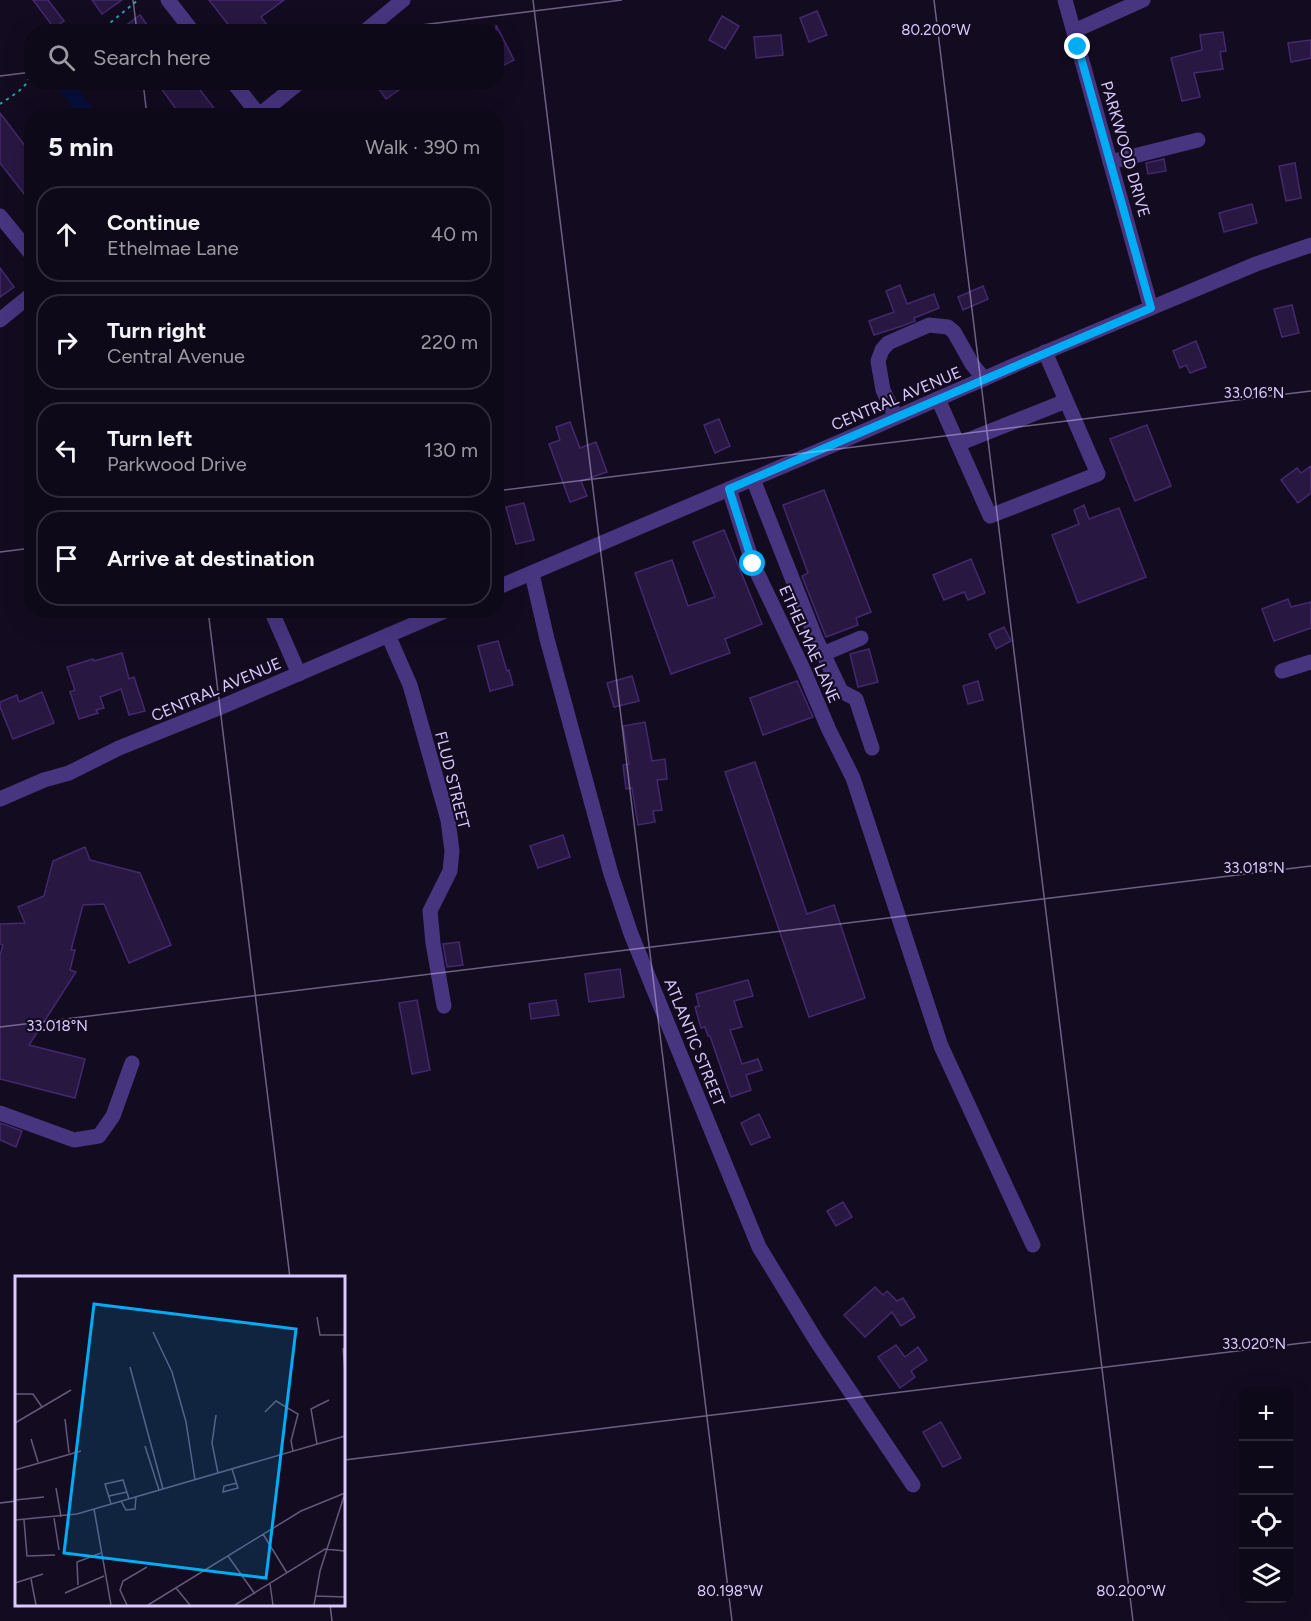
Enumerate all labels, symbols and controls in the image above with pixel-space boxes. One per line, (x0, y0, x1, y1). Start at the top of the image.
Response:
text: 80.200°W (901, 21, 971, 39)
search box (24, 24, 504, 90)
route end (1064, 33, 1090, 59)
icon: search (45, 41, 78, 74)
text: Search here (93, 44, 211, 71)
street label: PARKWOOD DRIVE (1097, 79, 1154, 220)
text: 5 min (48, 131, 114, 163)
text: Walk · 390 m (365, 135, 480, 159)
text: Continue (107, 209, 200, 236)
icon: ahead (50, 218, 83, 251)
text: 40 m (431, 222, 478, 246)
text: Ethelmae Lane (107, 236, 239, 260)
text: Turn right (107, 317, 206, 344)
icon: right (50, 326, 83, 359)
text: 220 m (421, 330, 478, 354)
text: Central Avenue (107, 344, 245, 368)
street label: CENTRAL AVENUE (828, 363, 964, 434)
text: 33.016°N (1224, 384, 1284, 402)
text: Turn left (107, 425, 193, 452)
icon: left (50, 434, 83, 467)
text: 130 m (424, 438, 478, 462)
text: Parkwood Drive (107, 452, 247, 476)
icon: arrive (50, 542, 83, 575)
text: Arrive at destination (107, 545, 315, 572)
route start (739, 550, 765, 576)
street label: ETHELMAE LANE (775, 582, 844, 706)
street label: CENTRAL AVENUE (148, 654, 284, 725)
street label: FLUD STREET (431, 729, 474, 831)
text: 33.018°N (1223, 859, 1285, 877)
street label: ATLANTIC STREET (660, 976, 729, 1109)
text: 33.018°N (26, 1017, 88, 1035)
inset map (15, 1276, 345, 1606)
text: 33.020°N (1222, 1335, 1286, 1353)
map controls (1239, 1387, 1293, 1603)
button: + (1239, 1387, 1293, 1441)
button: − (1239, 1441, 1293, 1495)
button: locate (1239, 1495, 1293, 1549)
button: layers (1239, 1549, 1293, 1603)
text: 80.198°W (697, 1582, 763, 1600)
text: 80.200°W (1096, 1582, 1166, 1600)

